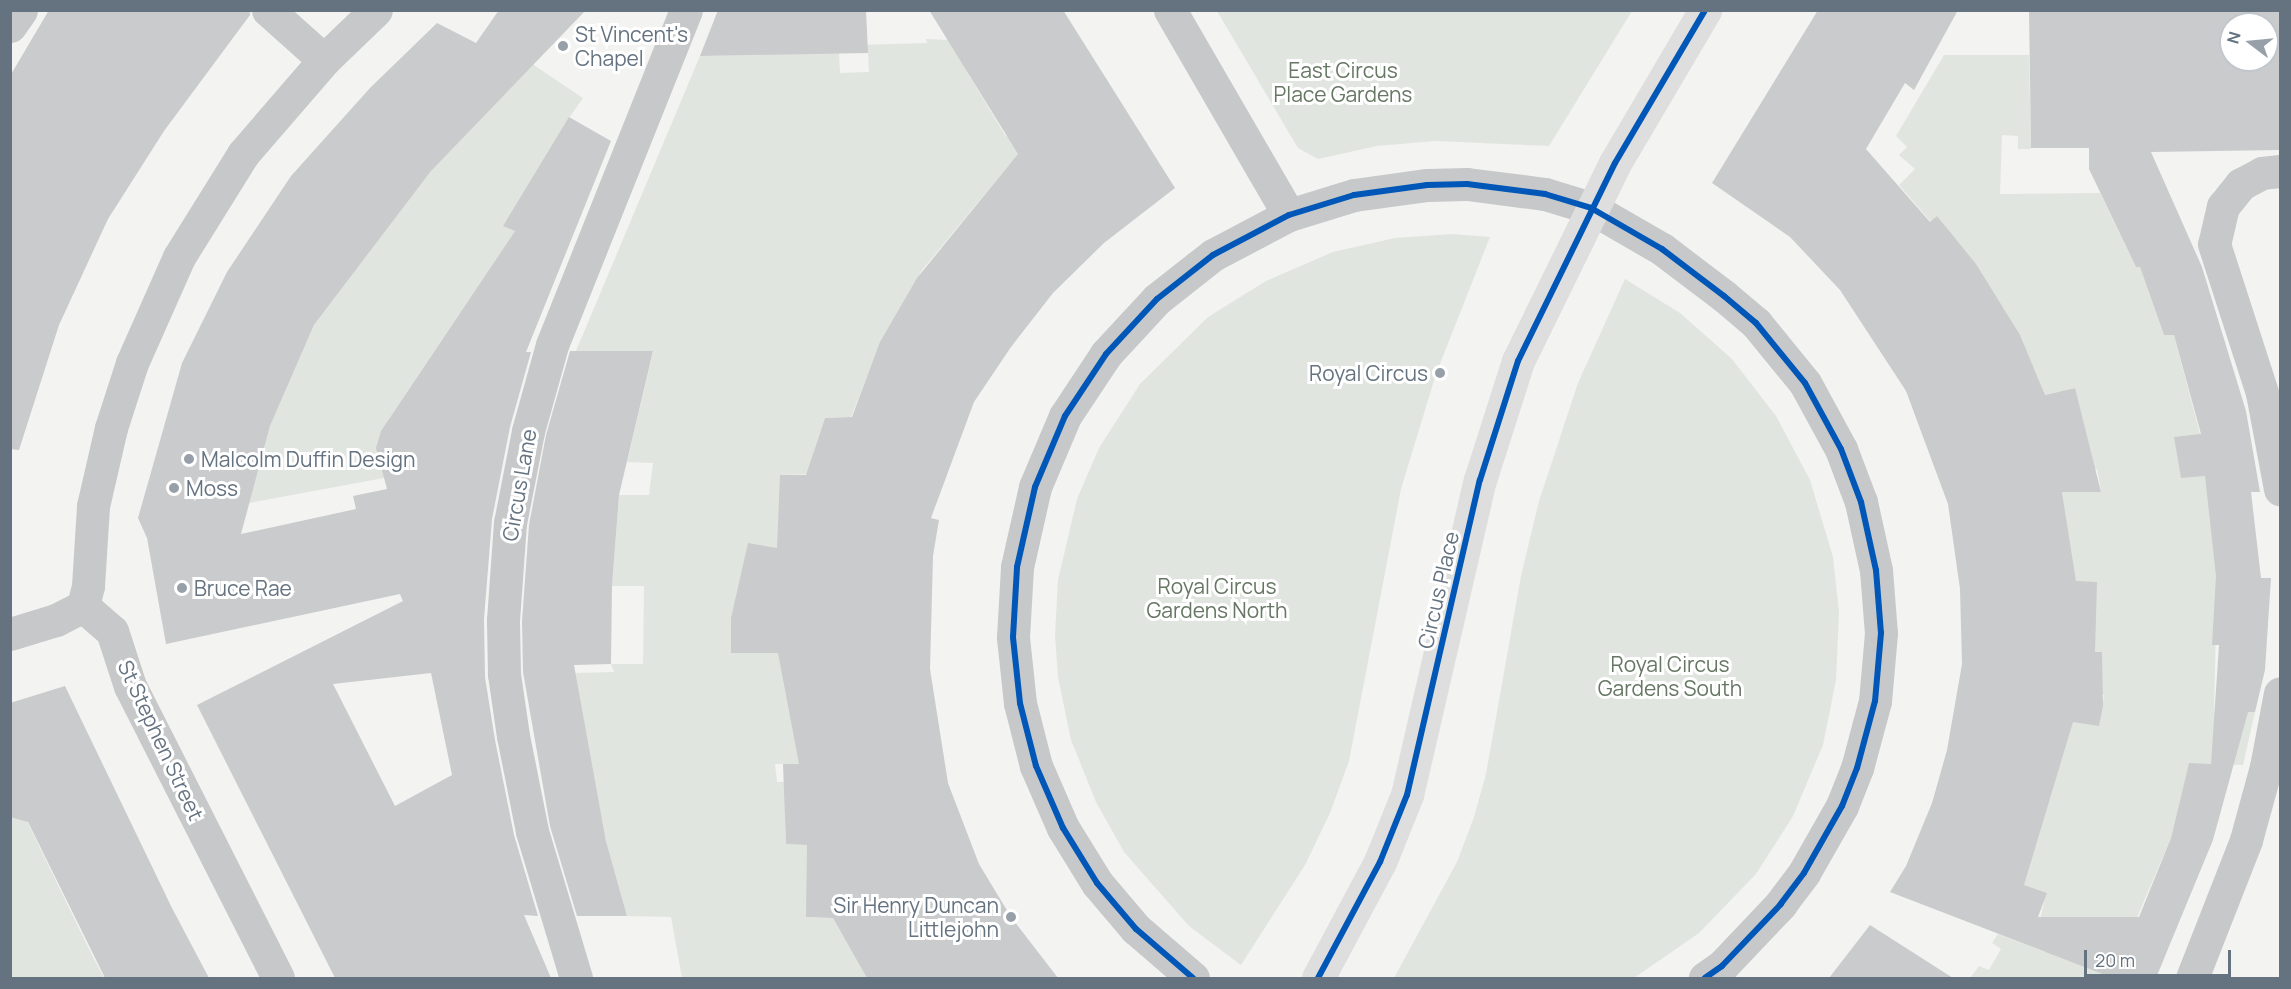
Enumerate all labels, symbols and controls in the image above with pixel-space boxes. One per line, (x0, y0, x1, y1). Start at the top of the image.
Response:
north arrow (2219, 12, 2279, 72)
place label: St Vincent's Chapel (575, 21, 688, 71)
text: N (2221, 29, 2246, 46)
marker: St Vincent's Chapel (556, 39, 570, 53)
park label: East Circus Place Gardens (1274, 57, 1412, 107)
place label: Royal Circus (1309, 360, 1428, 386)
marker: Royal Circus (1433, 366, 1447, 380)
street label: Circus Lane (497, 427, 541, 543)
place label: Malcolm Duffin Design (201, 446, 415, 472)
marker: Malcolm Duffin Design (182, 452, 196, 466)
place label: Moss (186, 475, 238, 501)
marker: Moss (167, 481, 181, 495)
street label: Circus Place (1412, 529, 1464, 651)
park label: Royal Circus Gardens North (1146, 573, 1288, 623)
place label: Bruce Rae (194, 575, 292, 601)
marker: Bruce Rae (175, 581, 189, 595)
park label: Royal Circus Gardens South (1598, 651, 1742, 701)
street label: St Stephen Street (113, 656, 209, 824)
place label: Sir Henry Duncan Littlejohn (833, 892, 999, 942)
marker: Sir Henry Duncan Littlejohn (1004, 910, 1018, 924)
scale bar (2087, 938, 2234, 976)
text: 20 m (2095, 948, 2135, 972)

